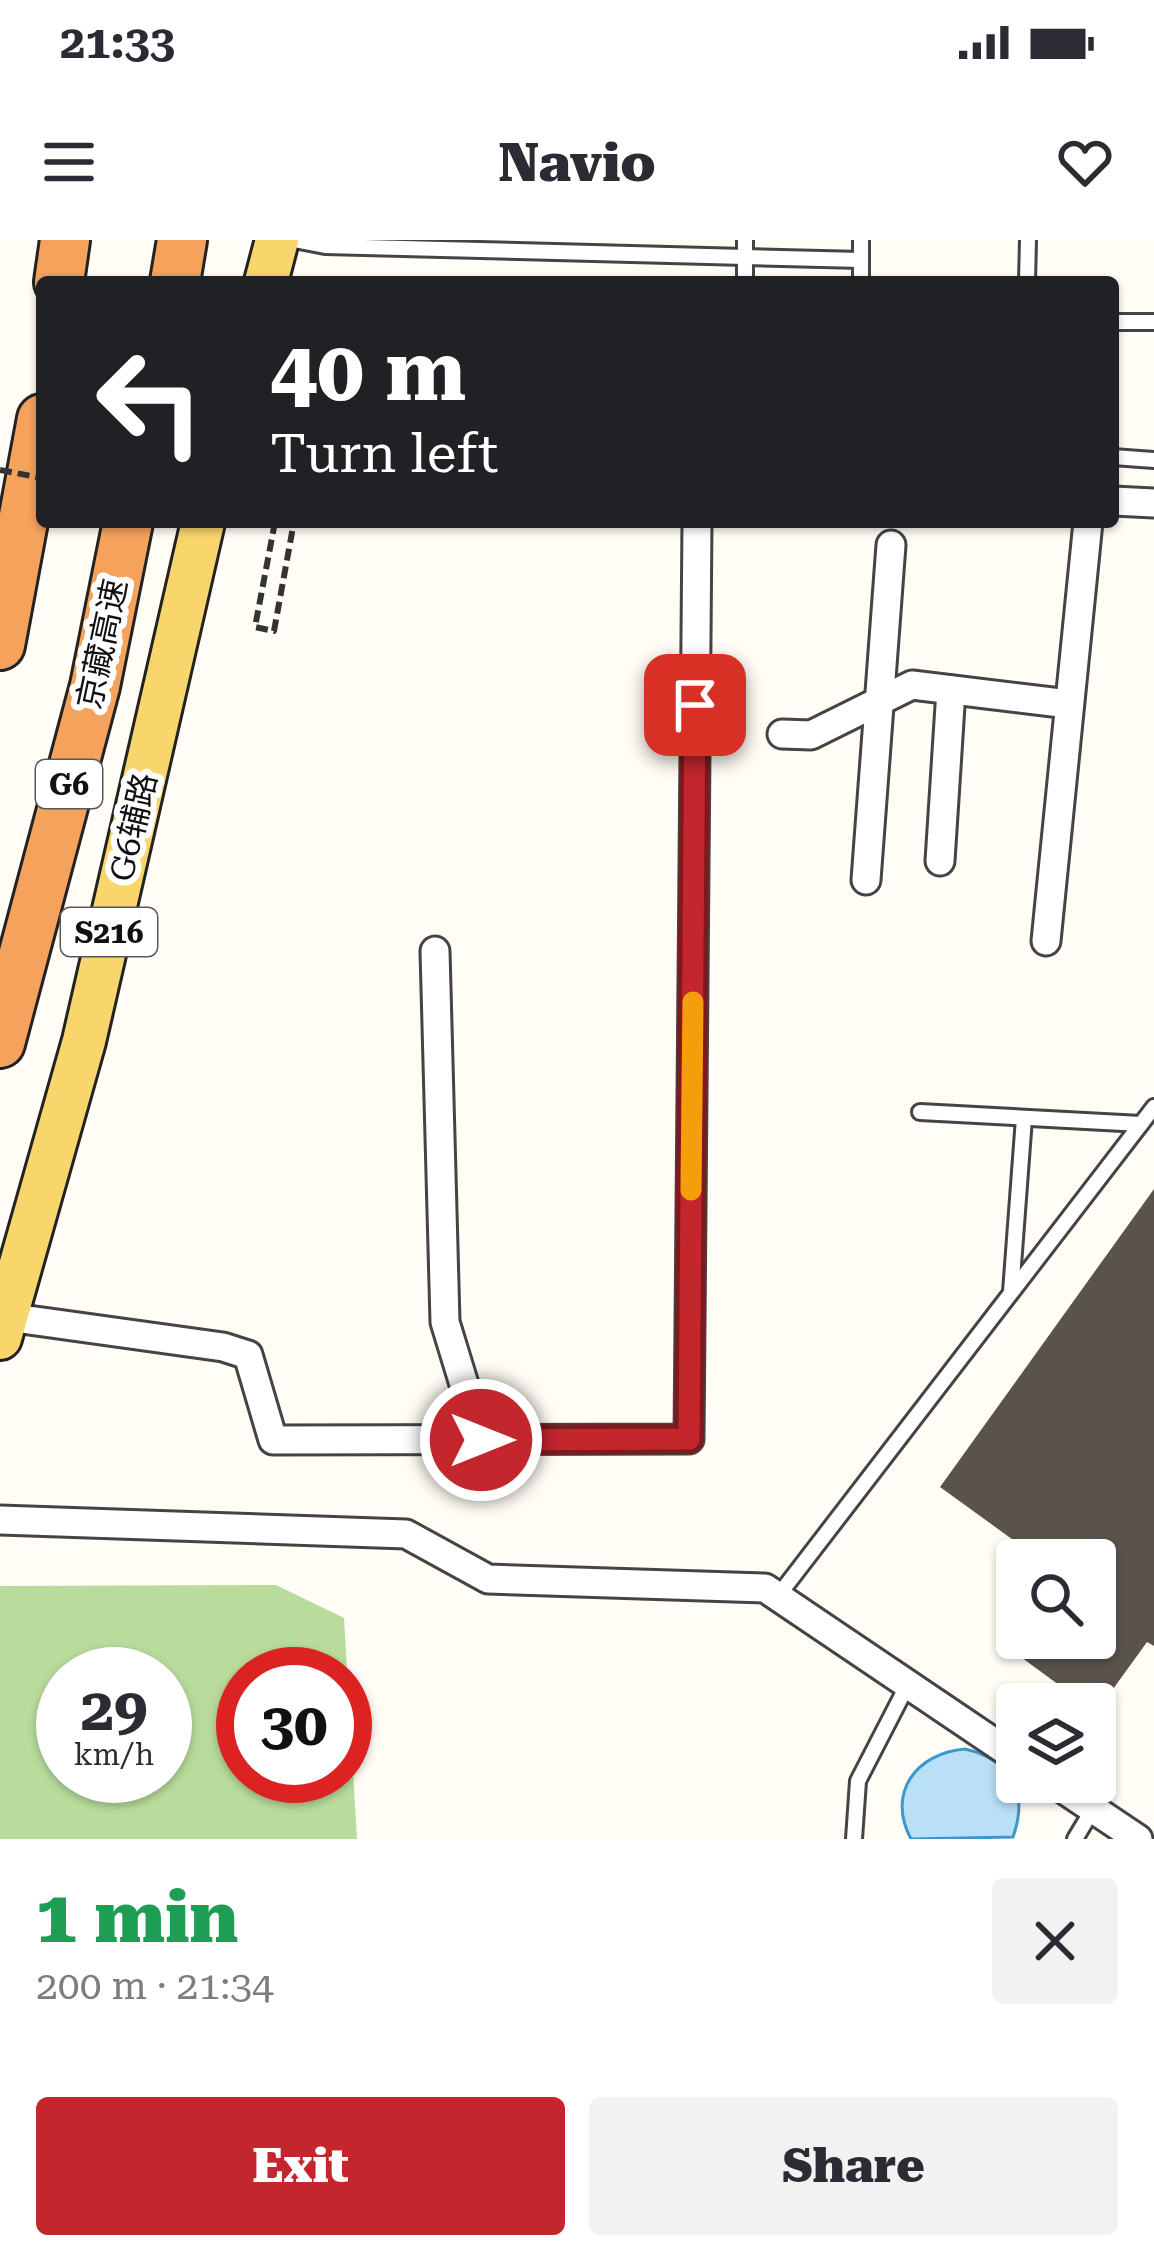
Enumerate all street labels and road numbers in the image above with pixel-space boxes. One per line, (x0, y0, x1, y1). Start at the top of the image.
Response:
street label: 京藏高速 (69, 575, 135, 713)
road number: G6 (36, 760, 102, 808)
street label: G6辅路 (102, 769, 164, 885)
road number: S216 (61, 908, 157, 956)

